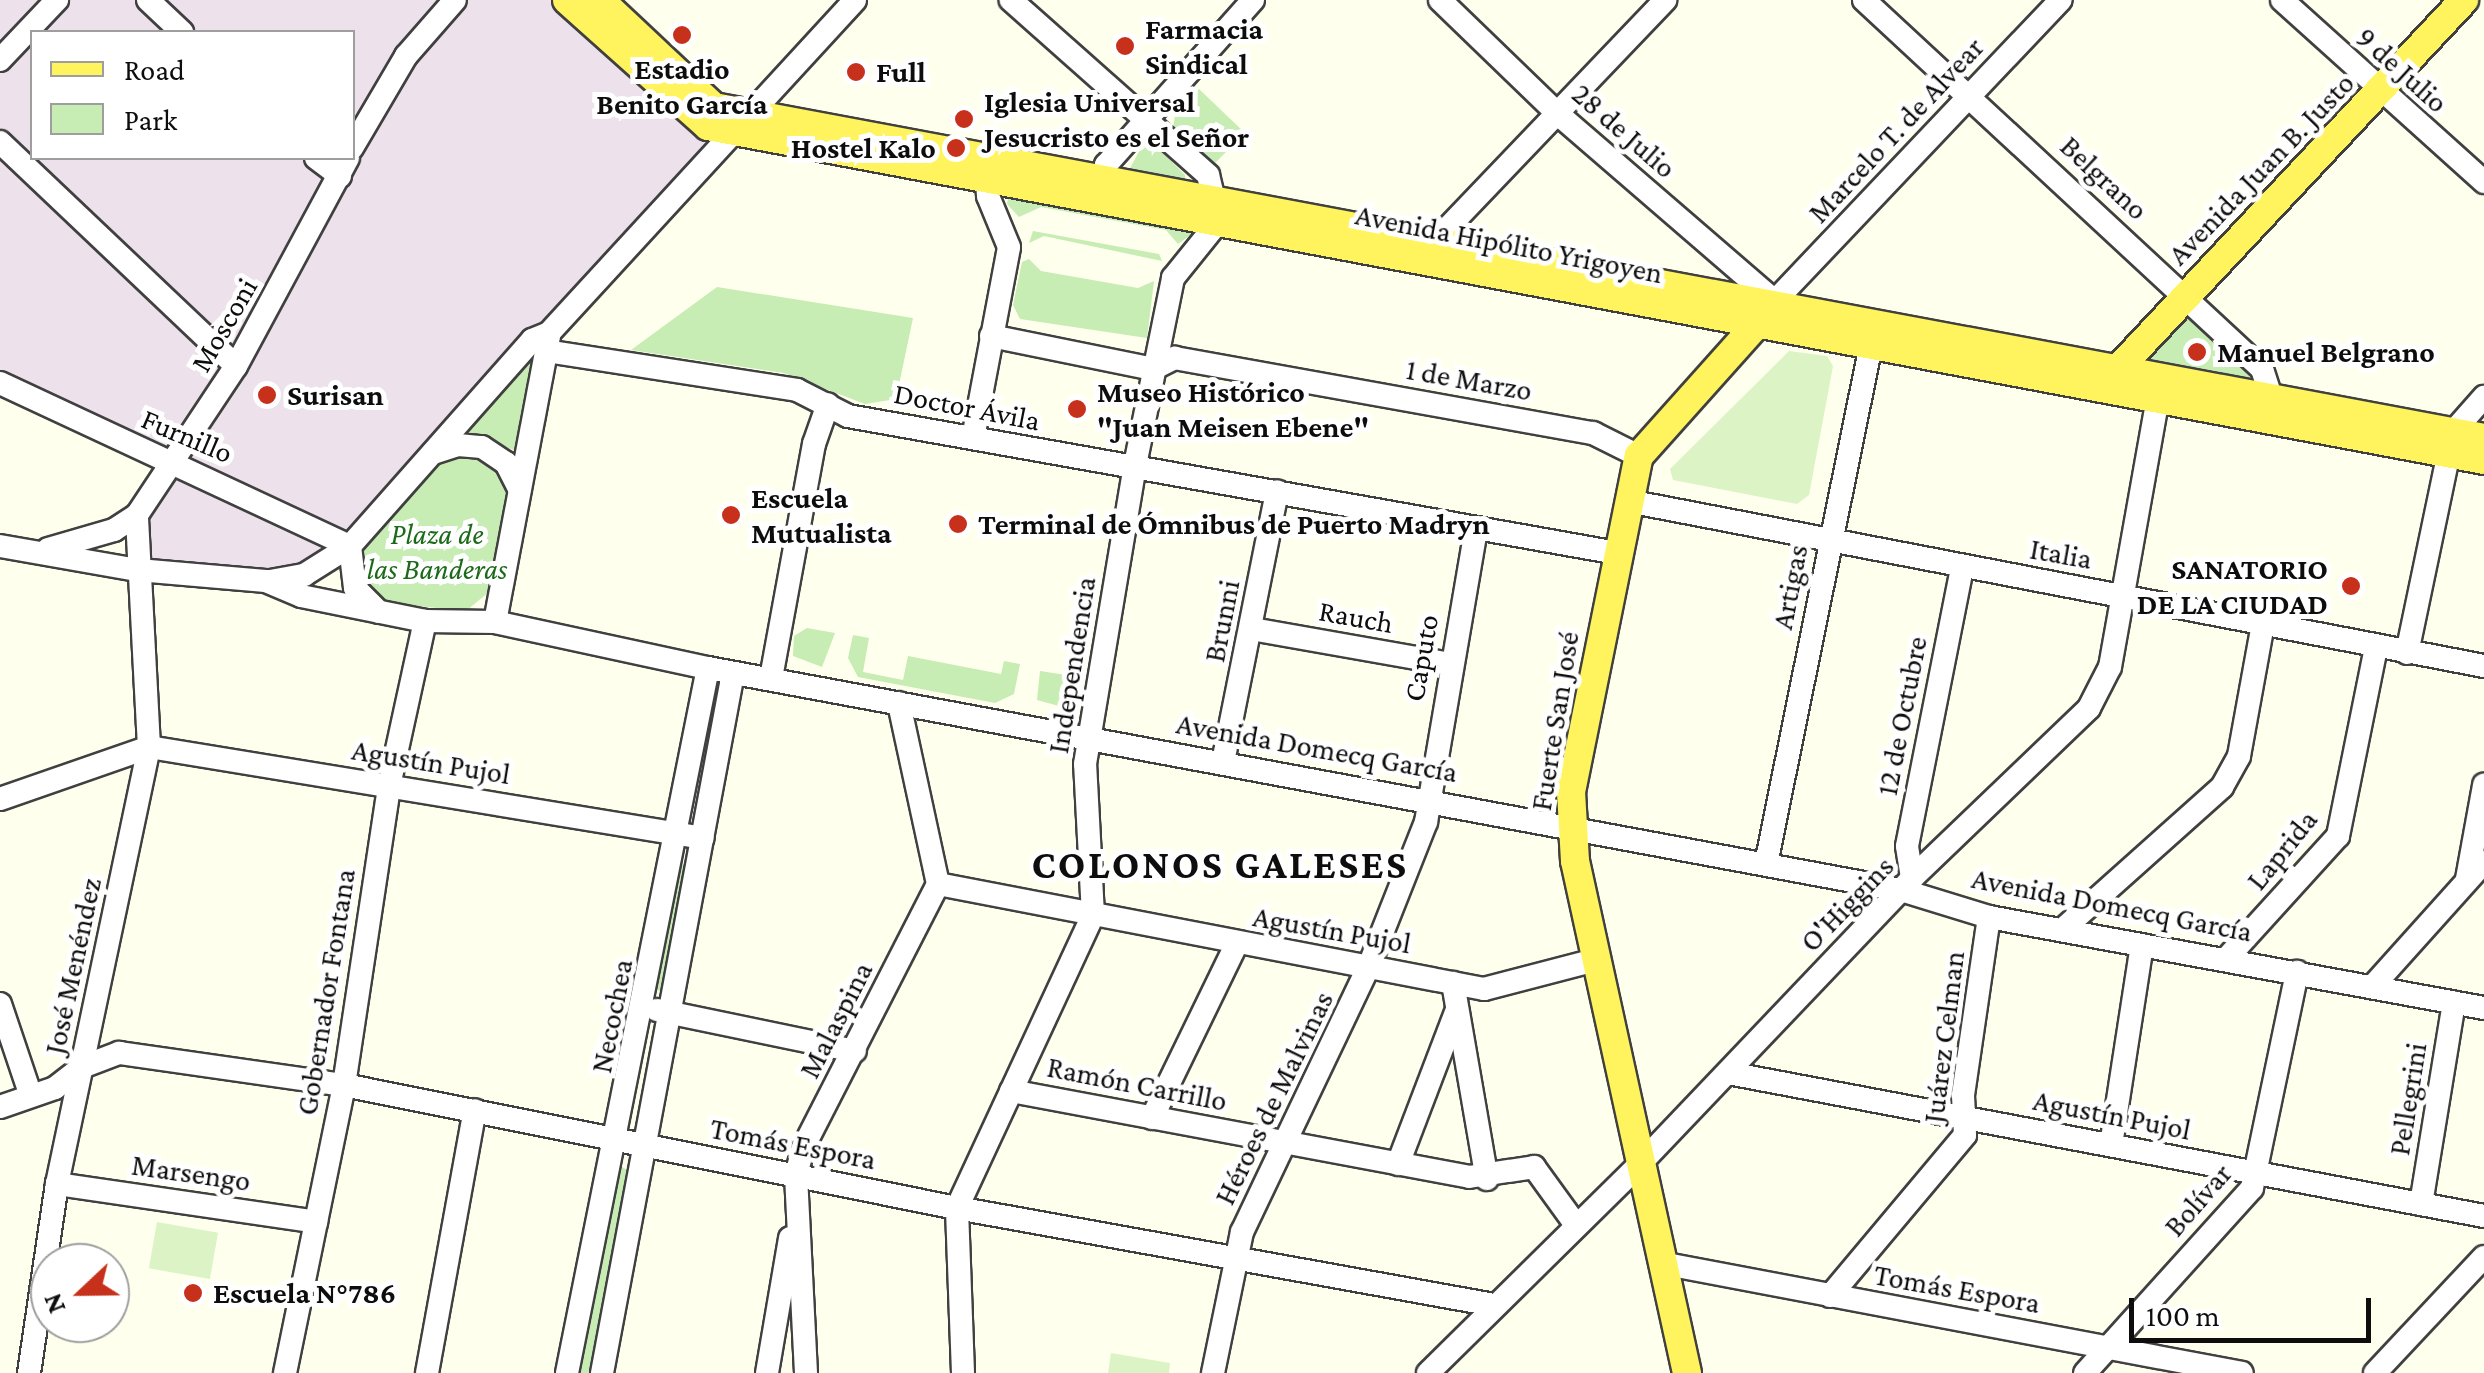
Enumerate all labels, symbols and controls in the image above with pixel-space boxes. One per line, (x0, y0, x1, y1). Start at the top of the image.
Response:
place label: Farmacia Sindical (1145, 11, 1263, 82)
street label: 9 de Julio (2349, 19, 2455, 121)
marker: Estadio Benito García (671, 24, 693, 46)
legend (30, 30, 355, 160)
street label: Marcelo T. de Alvear (1801, 30, 1991, 230)
marker: Farmacia Sindical (1114, 35, 1136, 57)
place label: Estadio Benito García (596, 51, 768, 122)
text: Road (124, 53, 185, 86)
place label: Full (876, 54, 926, 90)
marker: Full (845, 61, 867, 83)
street label: Avenida Juan B. Justo (2160, 65, 2362, 273)
street label: 28 de Julio (1565, 76, 1683, 186)
place label: Iglesia Universal Jesucristo es el Señor (984, 84, 1249, 154)
text: Park (124, 103, 177, 136)
marker: Iglesia Universal Jesucristo es el Señor (953, 108, 975, 130)
street label: Belgrano (2053, 128, 2155, 228)
place label: Hostel Kalo (791, 130, 936, 166)
marker: Hostel Kalo (945, 137, 967, 159)
street label: Avenida Hipólito Yrigoyen (1352, 197, 1666, 291)
street label: Mosconi (183, 272, 265, 378)
place label: Manuel Belgrano (2217, 334, 2435, 370)
marker: Manuel Belgrano (2186, 341, 2208, 363)
street label: 1 de Marzo (1403, 351, 1535, 409)
place label: Museo Histórico "Juan Meisen Ebene" (1097, 374, 1369, 444)
street label: Doctor Ávila (891, 375, 1043, 439)
place label: Surisan (287, 377, 384, 413)
marker: Surisan (256, 384, 278, 406)
marker: Museo Histórico "Juan Meisen Ebene" (1066, 398, 1088, 420)
street label: Furnillo (136, 401, 238, 471)
place label: Escuela Mutualista (751, 480, 892, 550)
marker: Escuela Mutualista (720, 504, 742, 526)
place label: Terminal de Ómnibus de Puerto Madryn (978, 506, 1490, 542)
marker: Terminal de Ómnibus de Puerto Madryn (947, 513, 969, 535)
park label: Plaza de las Banderas (367, 516, 507, 586)
street label: Italia (2027, 531, 2095, 577)
street label: Artigas (1764, 542, 1816, 632)
place label: SANATORIO DE LA CIUDAD (2137, 551, 2328, 622)
marker: SANATORIO DE LA CIUDAD (2338, 573, 2364, 599)
street label: Independencia (1040, 574, 1104, 756)
street label: Brunni (1196, 577, 1248, 665)
street label: Rauch (1316, 593, 1396, 641)
street label: Caputo (1396, 612, 1446, 704)
street label: Fuerte San José (1523, 629, 1587, 813)
street label: 12 de Octubre (1869, 633, 1935, 799)
street label: Avenida Domecq García (1174, 706, 1460, 790)
street label: Agustín Pujol (349, 732, 513, 792)
street label: Laprida (2239, 803, 2325, 897)
district label: COLONOS GALESES (1031, 841, 1409, 889)
street label: O'Higgins (1793, 849, 1901, 959)
street label: Avenida Domecq García (1969, 860, 2255, 950)
street label: Gobernador Fontana (289, 866, 363, 1118)
street label: José Menéndez (37, 874, 109, 1058)
street label: Agustín Pujol (1250, 898, 1414, 962)
street label: Juárez Celman (1916, 949, 1972, 1125)
street label: Necochea (583, 956, 641, 1076)
street label: Malaspina (791, 956, 881, 1084)
street label: Héroes de Malvinas (1207, 985, 1341, 1211)
street label: Pellegrini (2381, 1040, 2435, 1158)
street label: Ramón Carrillo (1044, 1049, 1230, 1119)
street label: Agustín Pujol (2030, 1082, 2194, 1148)
street label: Tomás Espora (707, 1110, 879, 1178)
street label: Marsengo (129, 1147, 253, 1199)
street label: Bolívar (2156, 1156, 2240, 1244)
north arrow (30, 1243, 130, 1343)
street label: Tomás Espora (1871, 1257, 2043, 1321)
place label: Escuela N°786 (213, 1275, 396, 1311)
scale bar (2134, 1278, 2376, 1340)
marker: Escuela N°786 (182, 1282, 204, 1304)
text: N (36, 1289, 72, 1318)
text: 100 m (2146, 1299, 2220, 1332)

